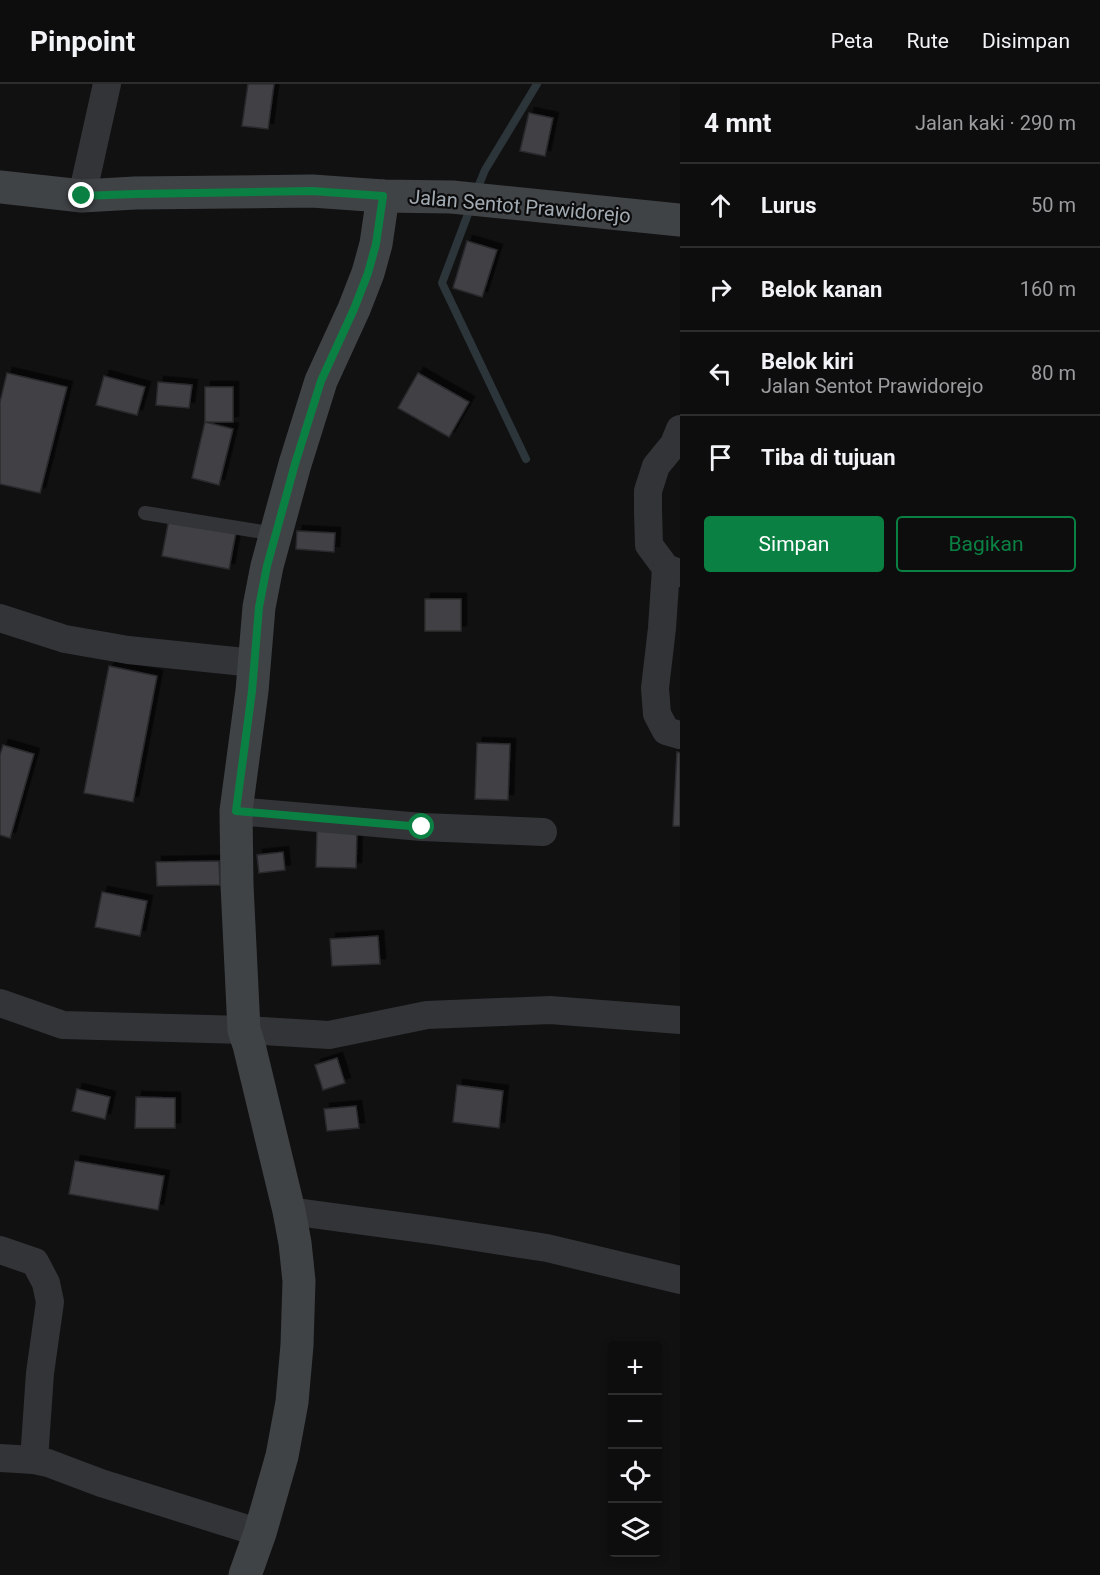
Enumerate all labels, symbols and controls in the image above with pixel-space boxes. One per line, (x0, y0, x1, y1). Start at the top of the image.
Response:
text: Pinpoint (30, 25, 135, 58)
text: Peta (831, 29, 873, 53)
text: Rute (906, 29, 949, 53)
text: Disimpan (982, 29, 1070, 53)
text: 4 mnt (704, 108, 771, 138)
text: Jalan kaki · 290 m (915, 111, 1076, 135)
route end (68, 182, 94, 208)
street label: Jalan Sentot Prawidorejo (408, 184, 632, 228)
icon: ahead (704, 189, 737, 222)
text: Lurus (761, 193, 817, 218)
text: 50 m (1031, 193, 1076, 217)
icon: right (704, 273, 737, 306)
text: Belok kanan (761, 277, 882, 302)
text: 160 m (1020, 277, 1076, 301)
text: Belok kiri (761, 349, 854, 374)
icon: left (704, 357, 737, 390)
text: 80 m (1031, 361, 1076, 385)
text: Jalan Sentot Prawidorejo (761, 374, 983, 398)
icon: arrive (704, 441, 737, 474)
text: Tiba di tujuan (761, 445, 896, 470)
button: Simpan (704, 516, 884, 572)
button: Bagikan (896, 516, 1076, 572)
route start (408, 813, 434, 839)
map controls (608, 1341, 662, 1557)
button: + (608, 1341, 662, 1395)
button: − (608, 1395, 662, 1449)
button: locate (608, 1449, 662, 1503)
button: layers (608, 1503, 662, 1557)

